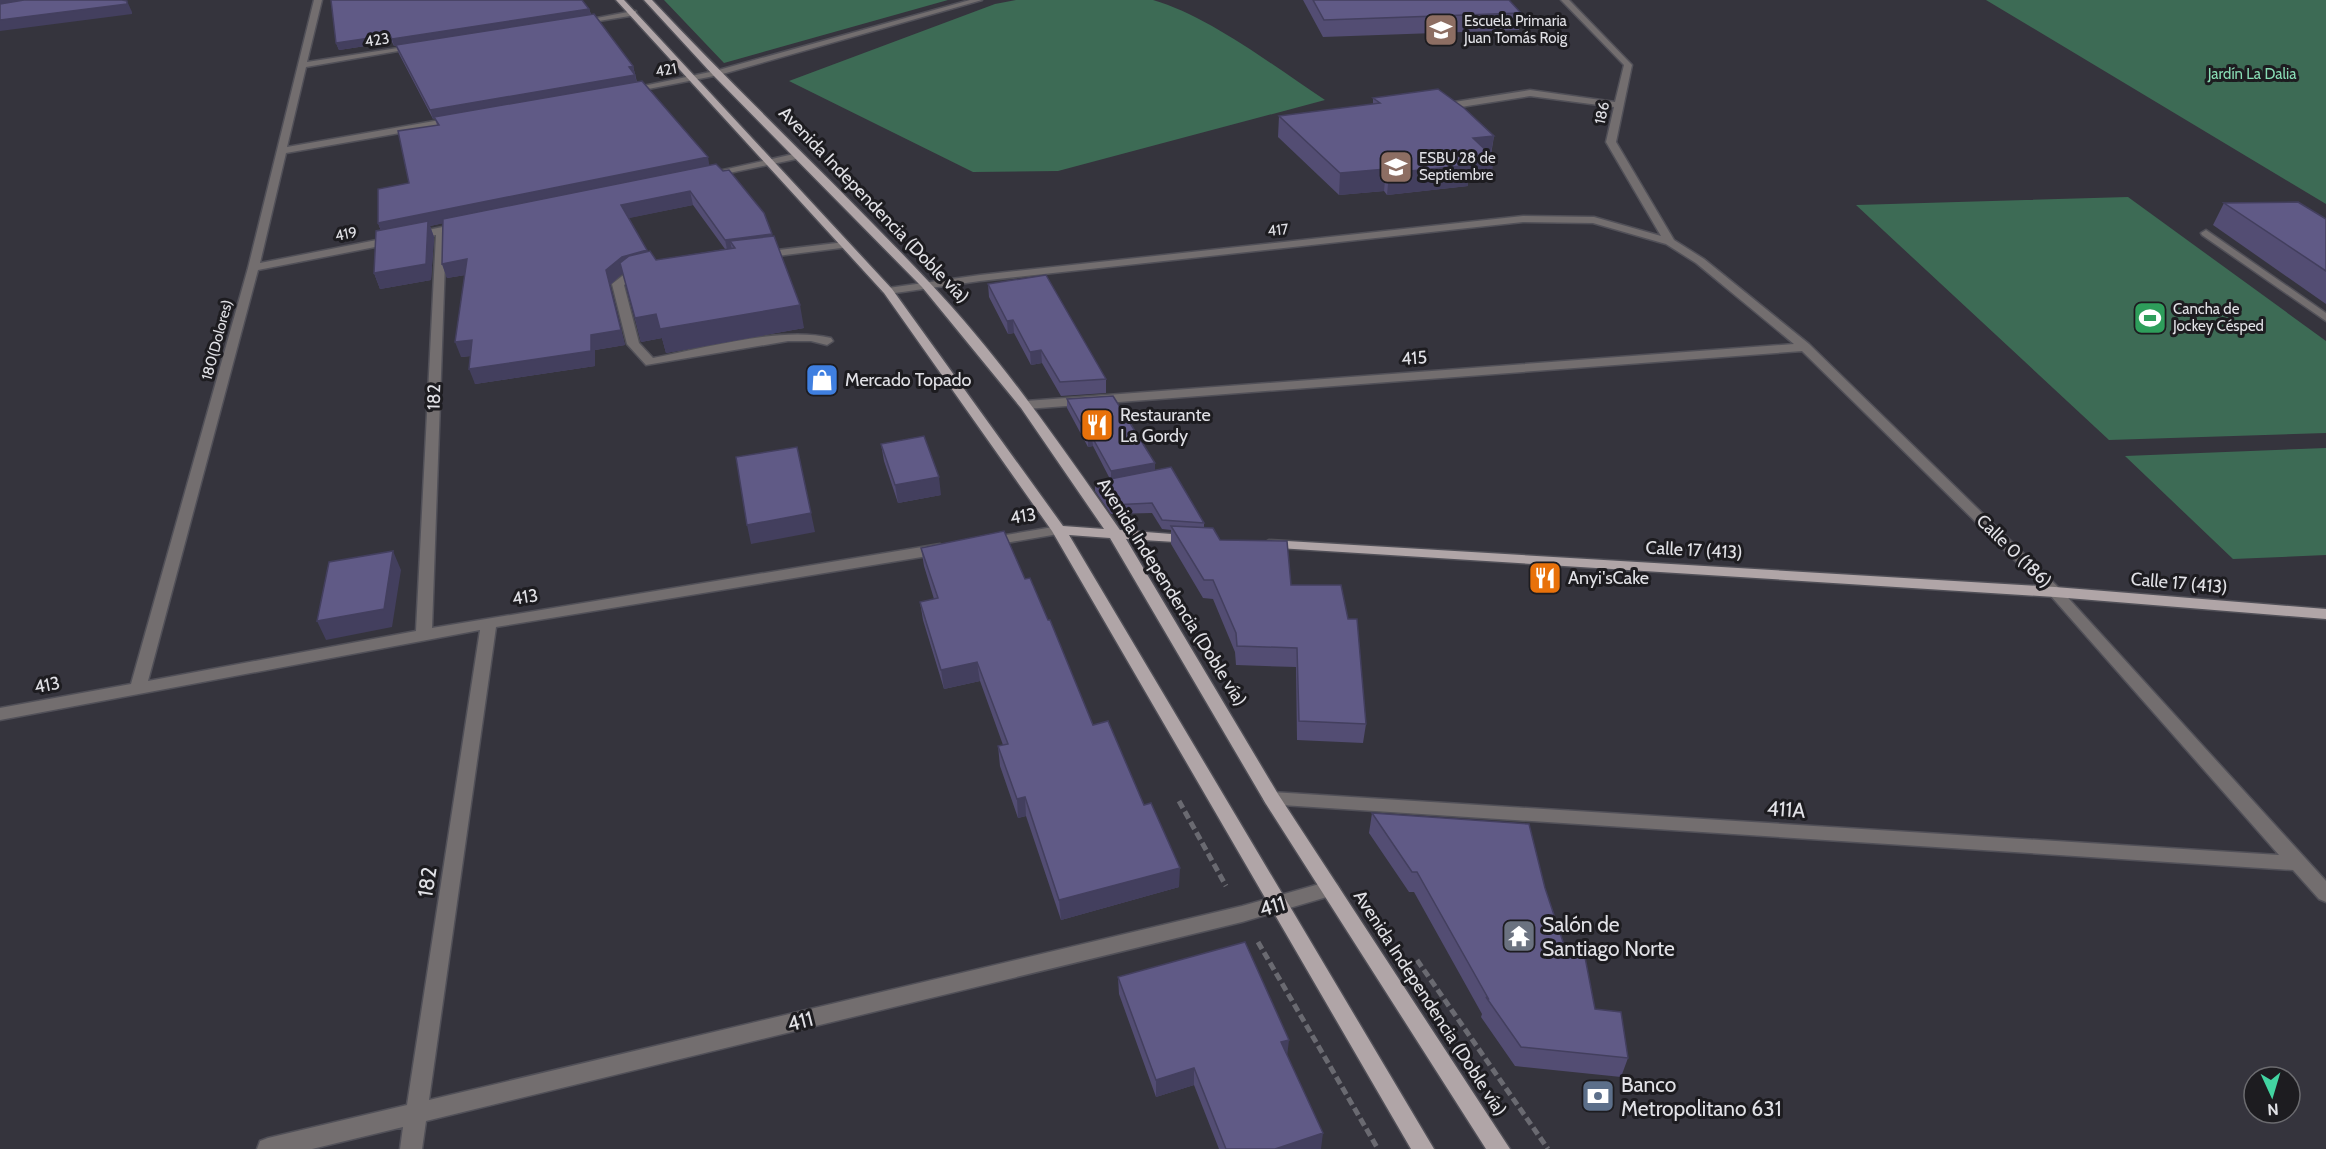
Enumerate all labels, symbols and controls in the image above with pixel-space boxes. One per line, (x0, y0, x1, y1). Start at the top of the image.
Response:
school or university icon: Escuela Primaria Juan Tomás Roig (1423, 12, 1459, 48)
place label: Escuela Primaria Juan Tomás Roig (1463, 12, 1568, 47)
street label: 423 (363, 29, 391, 51)
street label: 421 (654, 59, 678, 81)
park label: Jardín La Dalia (2207, 65, 2297, 83)
street label: 186 (1591, 100, 1613, 126)
street label: Avenida Independencia (Doble vía) (774, 102, 974, 308)
school or university icon: ESBU 28 de Septiembre (1378, 149, 1414, 185)
place label: ESBU 28 de Septiembre (1419, 149, 1496, 184)
street label: 417 (1267, 220, 1290, 240)
street label: 419 (333, 223, 359, 245)
street label: 180(Dolores) (198, 298, 236, 382)
sports icon: Cancha de Jockey Césped (2132, 300, 2168, 336)
place label: Cancha de Jockey Césped (2172, 300, 2264, 335)
street label: 415 (1400, 346, 1428, 370)
shop icon: Mercado Topado (804, 362, 840, 398)
place label: Mercado Topado (845, 369, 972, 391)
street label: 182 (423, 384, 445, 410)
place label: Restaurante La Gordy (1120, 404, 1211, 447)
restaurant icon: Restaurante La Gordy (1079, 407, 1115, 443)
street label: Avenida Independencia (Doble vía) (1093, 474, 1251, 710)
street label: 413 (1008, 503, 1038, 529)
street label: Calle 0 (186) (1972, 510, 2056, 592)
street label: Calle 17 (413) (1645, 536, 1743, 564)
restaurant icon: Anyi'sCake (1527, 560, 1563, 596)
place label: Anyi'sCake (1568, 567, 1649, 589)
street label: Calle 17 (413) (2130, 568, 2228, 598)
street label: 413 (510, 584, 540, 610)
street label: 413 (32, 672, 62, 698)
street label: 411A (1766, 795, 1806, 823)
street label: 182 (412, 865, 442, 899)
street label: Avenida Independencia (Doble vía) (1349, 886, 1511, 1120)
street label: 411 (1256, 890, 1288, 922)
place label: Salón de Santiago Norte (1542, 912, 1675, 961)
temple icon: Salón de Santiago Norte (1501, 918, 1537, 954)
street label: 411 (784, 1006, 816, 1036)
north arrow (2242, 1065, 2302, 1125)
place label: Banco Metropolitano 631 (1621, 1072, 1782, 1121)
bank icon: Banco Metropolitano 631 (1580, 1078, 1616, 1114)
text: N (2267, 1100, 2279, 1119)

